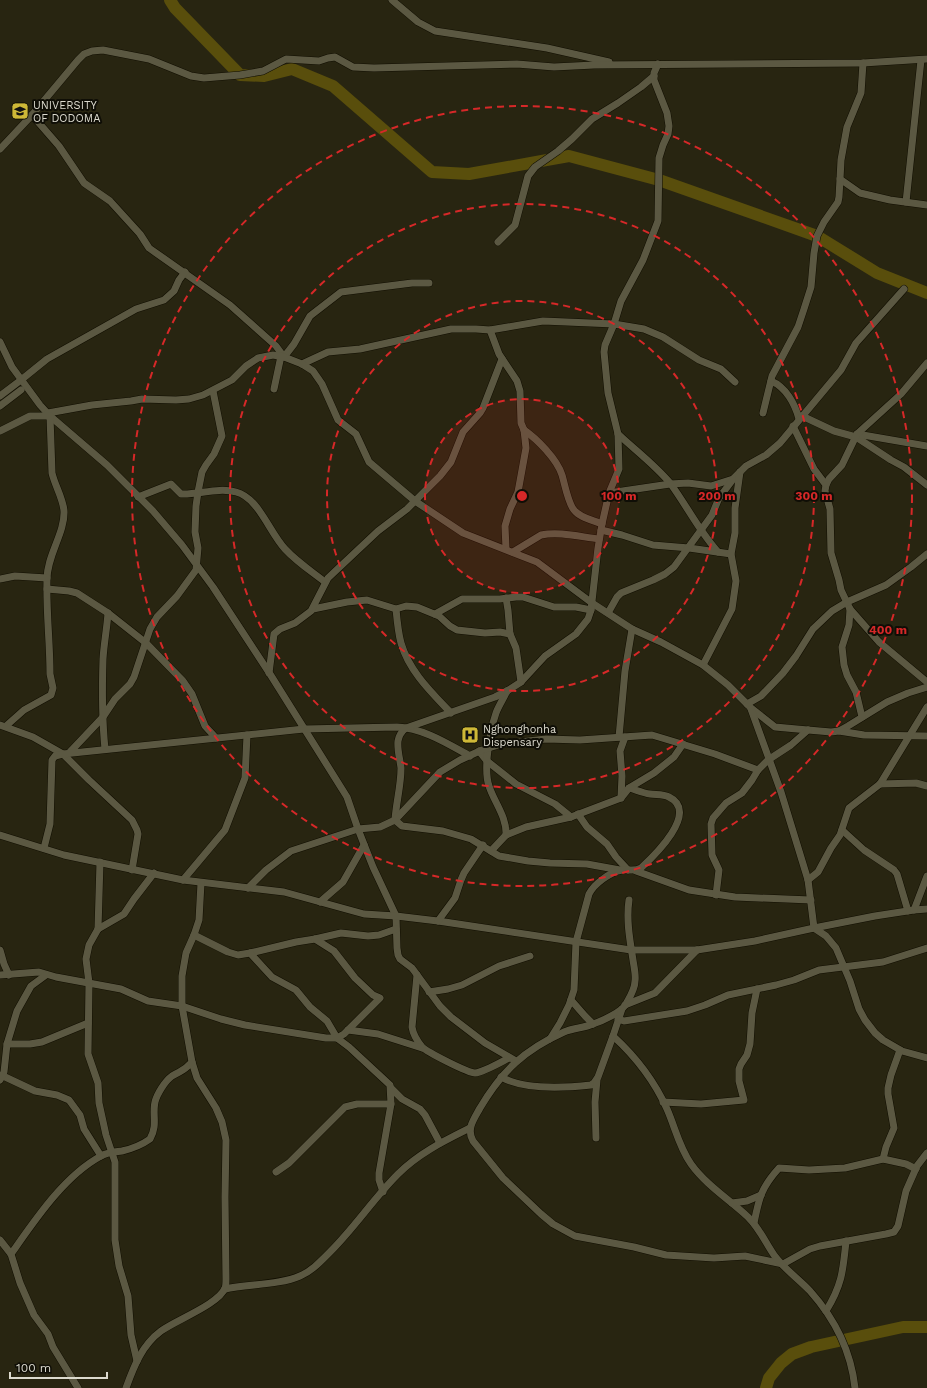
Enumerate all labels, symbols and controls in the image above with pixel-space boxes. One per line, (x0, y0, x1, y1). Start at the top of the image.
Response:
place label: UNIVERSITY OF DODOMA (33, 99, 100, 125)
school or university icon: UNIVERSITY OF DODOMA (10, 101, 30, 121)
centre of rings (515, 489, 529, 503)
text: 100 m (601, 489, 637, 503)
text: 200 m (698, 489, 736, 503)
text: 300 m (795, 489, 833, 503)
text: 400 m (869, 623, 907, 637)
place label: Nghonghonha Dispensary (483, 723, 556, 749)
hospital icon: Nghonghonha Dispensary (460, 725, 480, 745)
scale bar (10, 1354, 107, 1380)
text: 100 m (16, 1361, 51, 1375)

